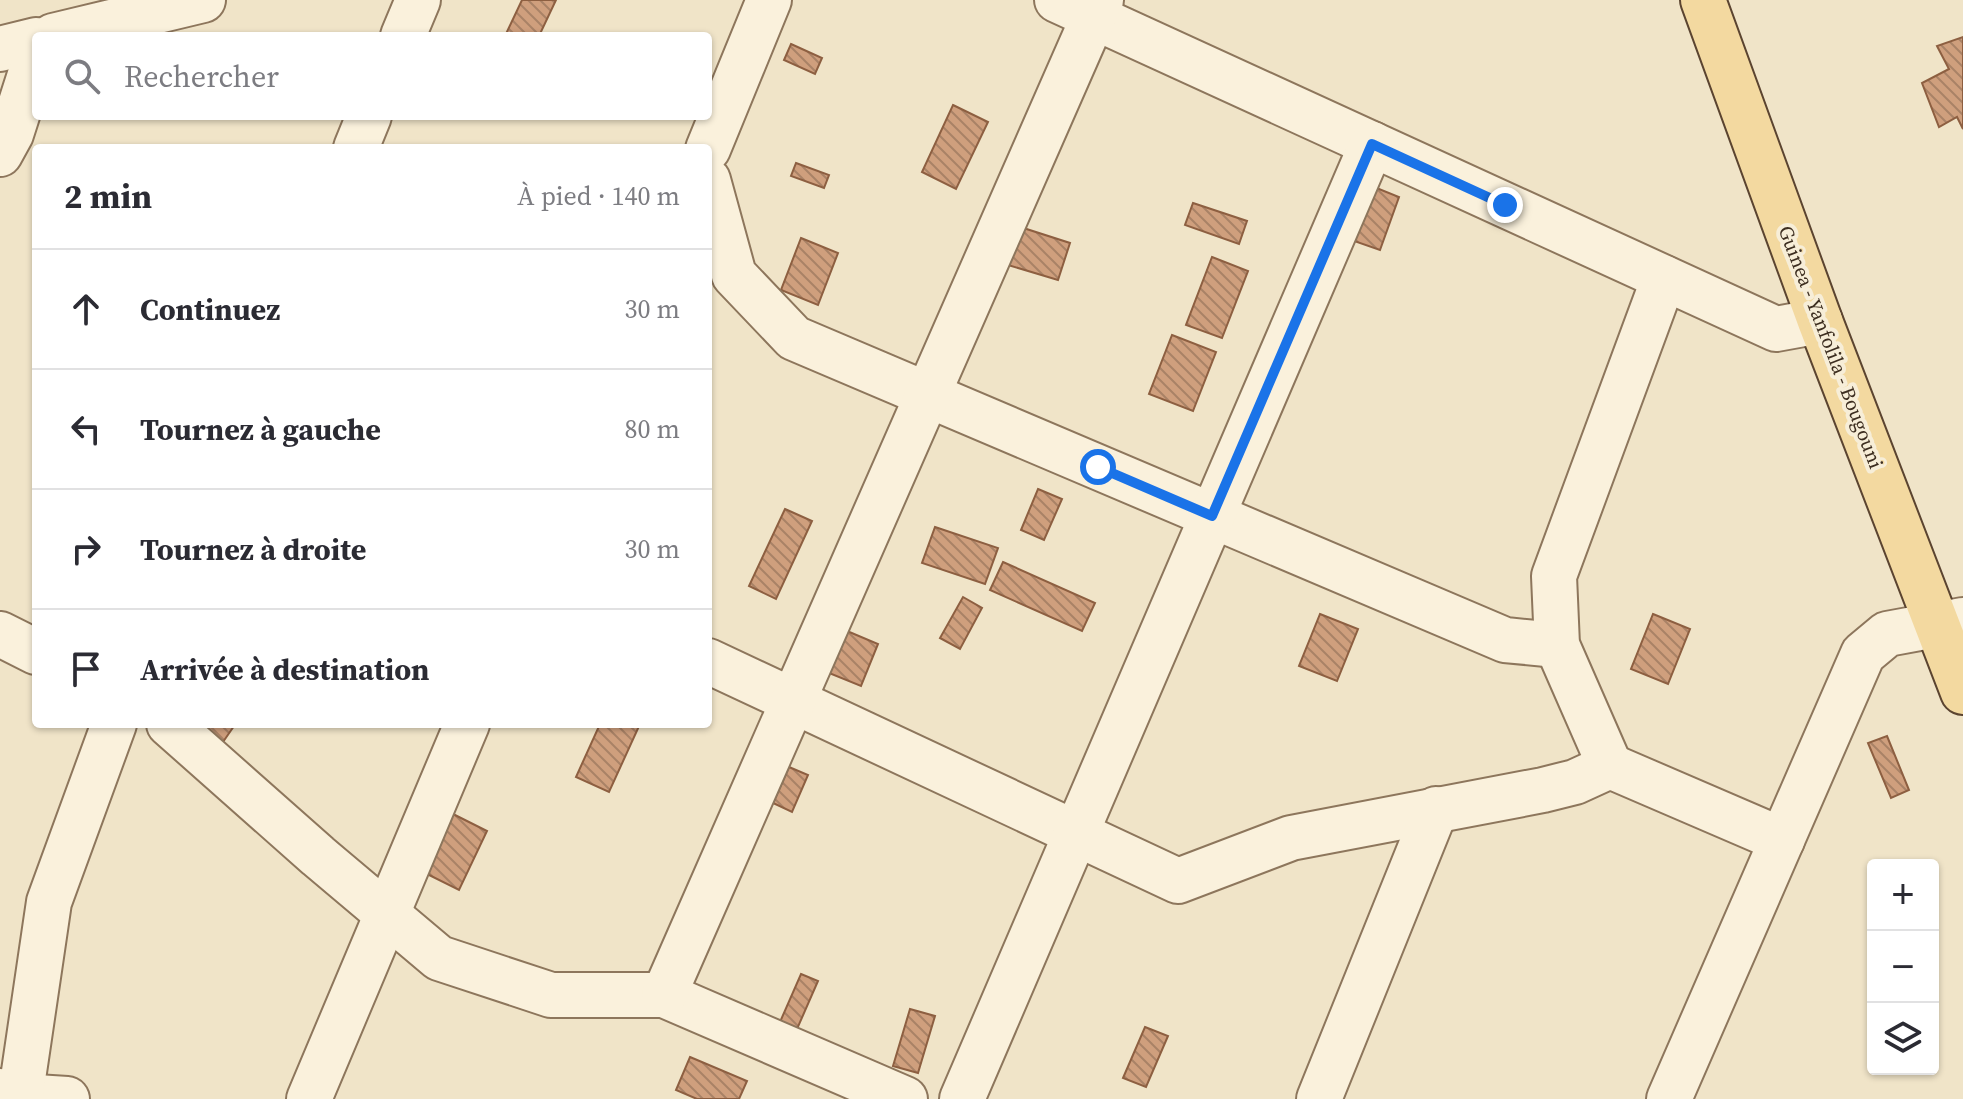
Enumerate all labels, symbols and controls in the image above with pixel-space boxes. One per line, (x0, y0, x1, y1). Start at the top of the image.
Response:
search box (32, 32, 712, 120)
icon: search (60, 54, 104, 98)
text: Rechercher (124, 56, 279, 97)
text: 2 min (64, 173, 152, 219)
text: À pied · 140 m (517, 178, 680, 214)
route end (1487, 187, 1523, 223)
street label: Guinea - Yanfolila - Bougouni (1772, 221, 1890, 473)
icon: ahead (64, 287, 108, 331)
text: Continuez (140, 289, 280, 330)
text: 30 m (625, 291, 680, 327)
icon: left (64, 407, 108, 451)
text: Tournez à gauche (140, 409, 381, 450)
text: 80 m (625, 411, 680, 447)
route start (1080, 449, 1116, 485)
icon: right (64, 527, 108, 571)
text: Tournez à droite (140, 529, 366, 570)
text: 30 m (625, 531, 680, 567)
icon: arrive (64, 647, 108, 691)
text: Arrivée à destination (140, 649, 430, 690)
map controls (1867, 859, 1939, 1075)
button: + (1867, 859, 1939, 931)
button: − (1867, 931, 1939, 1003)
button: layers (1867, 1003, 1939, 1075)

